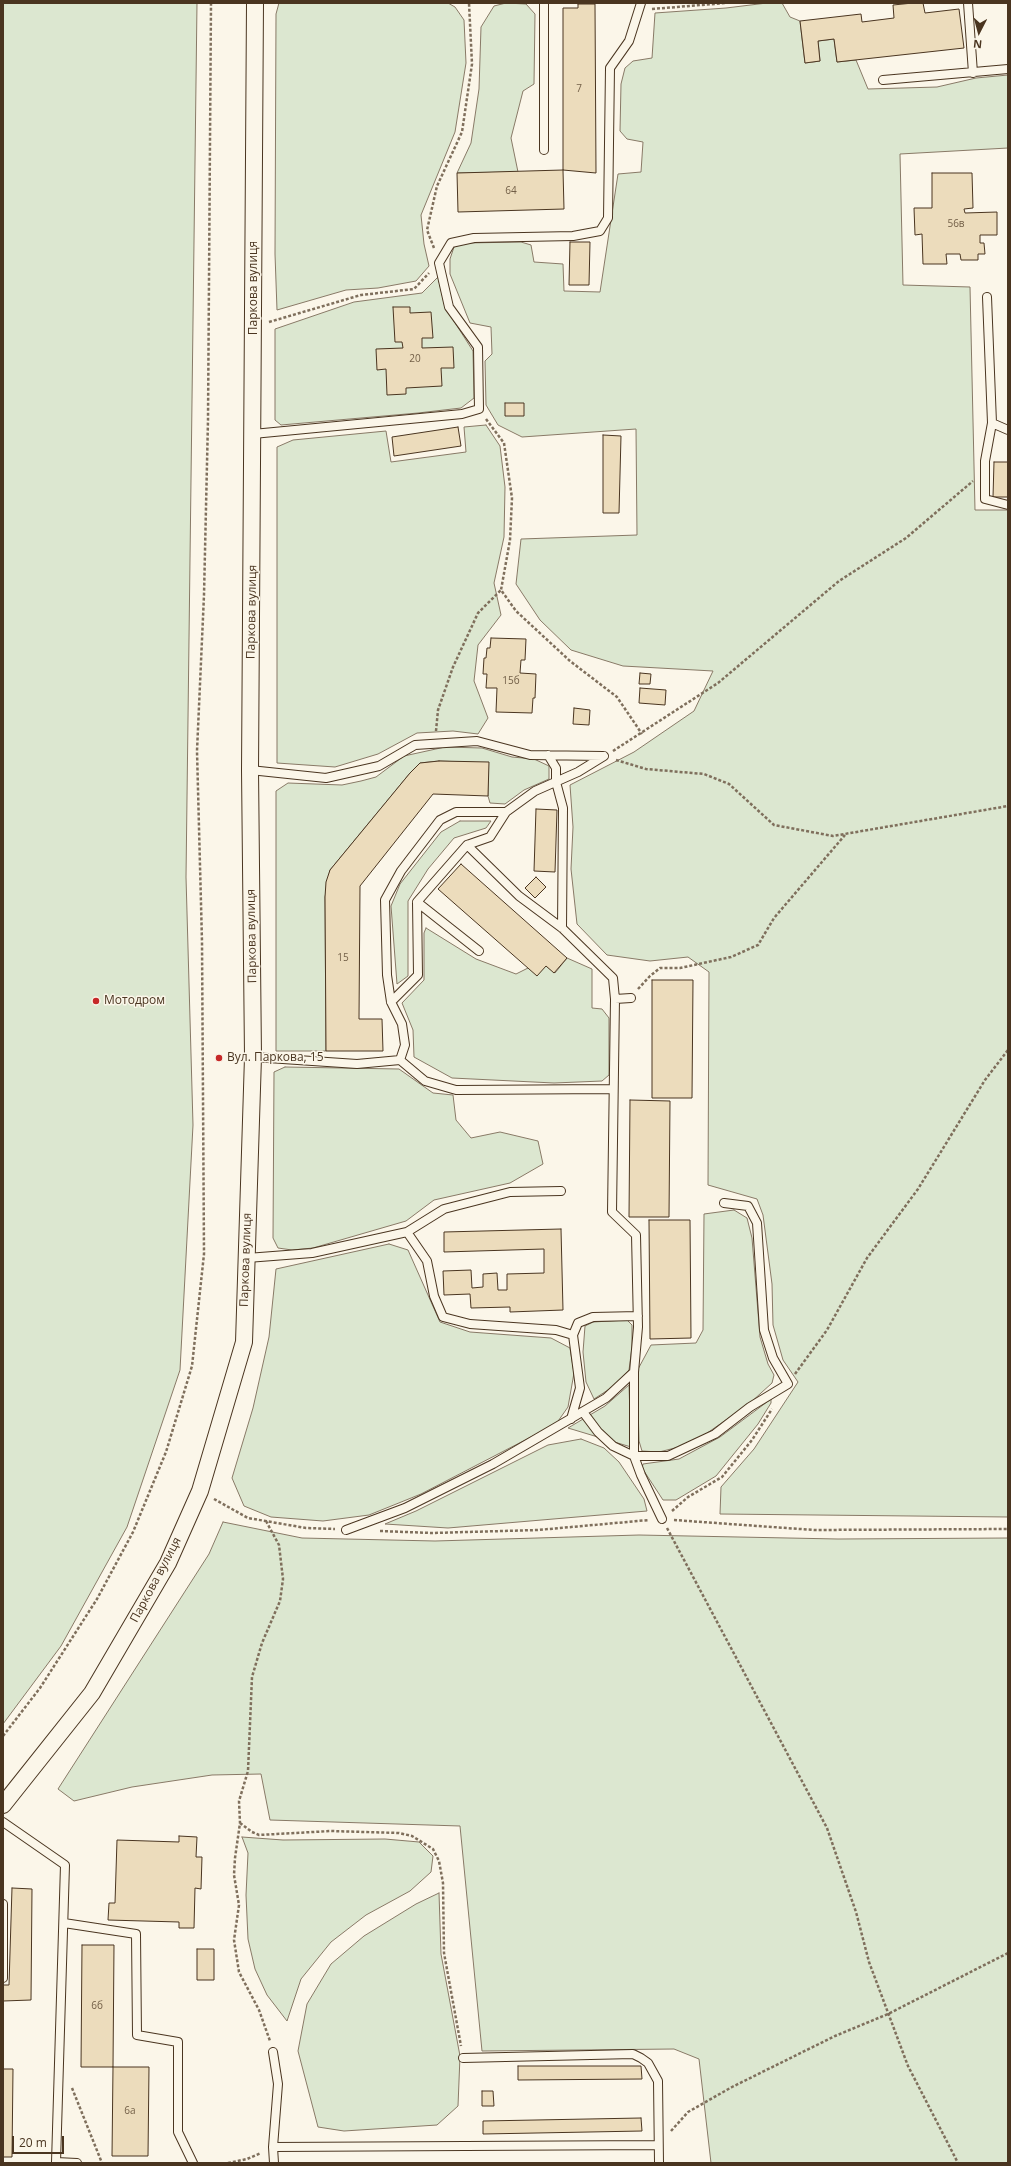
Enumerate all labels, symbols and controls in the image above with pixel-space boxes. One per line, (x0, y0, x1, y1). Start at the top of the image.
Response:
north arrow (959, 12, 999, 52)
text: N (972, 37, 983, 52)
house number: 7 (576, 83, 582, 95)
house number: 64 (505, 185, 517, 197)
house number: 56в (947, 218, 965, 230)
street label: Паркова вулиця (247, 241, 261, 335)
house number: 20 (409, 353, 421, 365)
street label: Паркова вулиця (244, 565, 260, 659)
house number: 15б (502, 675, 520, 687)
street label: Паркова вулиця (244, 889, 260, 983)
house number: 15 (337, 952, 349, 964)
place label: Мотодром (104, 994, 165, 1008)
marker: Мотодром (91, 996, 101, 1006)
place label: Вул. Паркова, 15 (227, 1051, 324, 1065)
marker: Вул. Паркова, 15 (214, 1053, 224, 1063)
street label: Паркова вулиця (237, 1213, 255, 1307)
street label: Паркова вулиця (127, 1535, 185, 1625)
house number: 6б (91, 2000, 103, 2012)
house number: 6а (124, 2105, 136, 2117)
scale bar (14, 2128, 66, 2154)
text: 20 m (19, 2134, 47, 2151)

